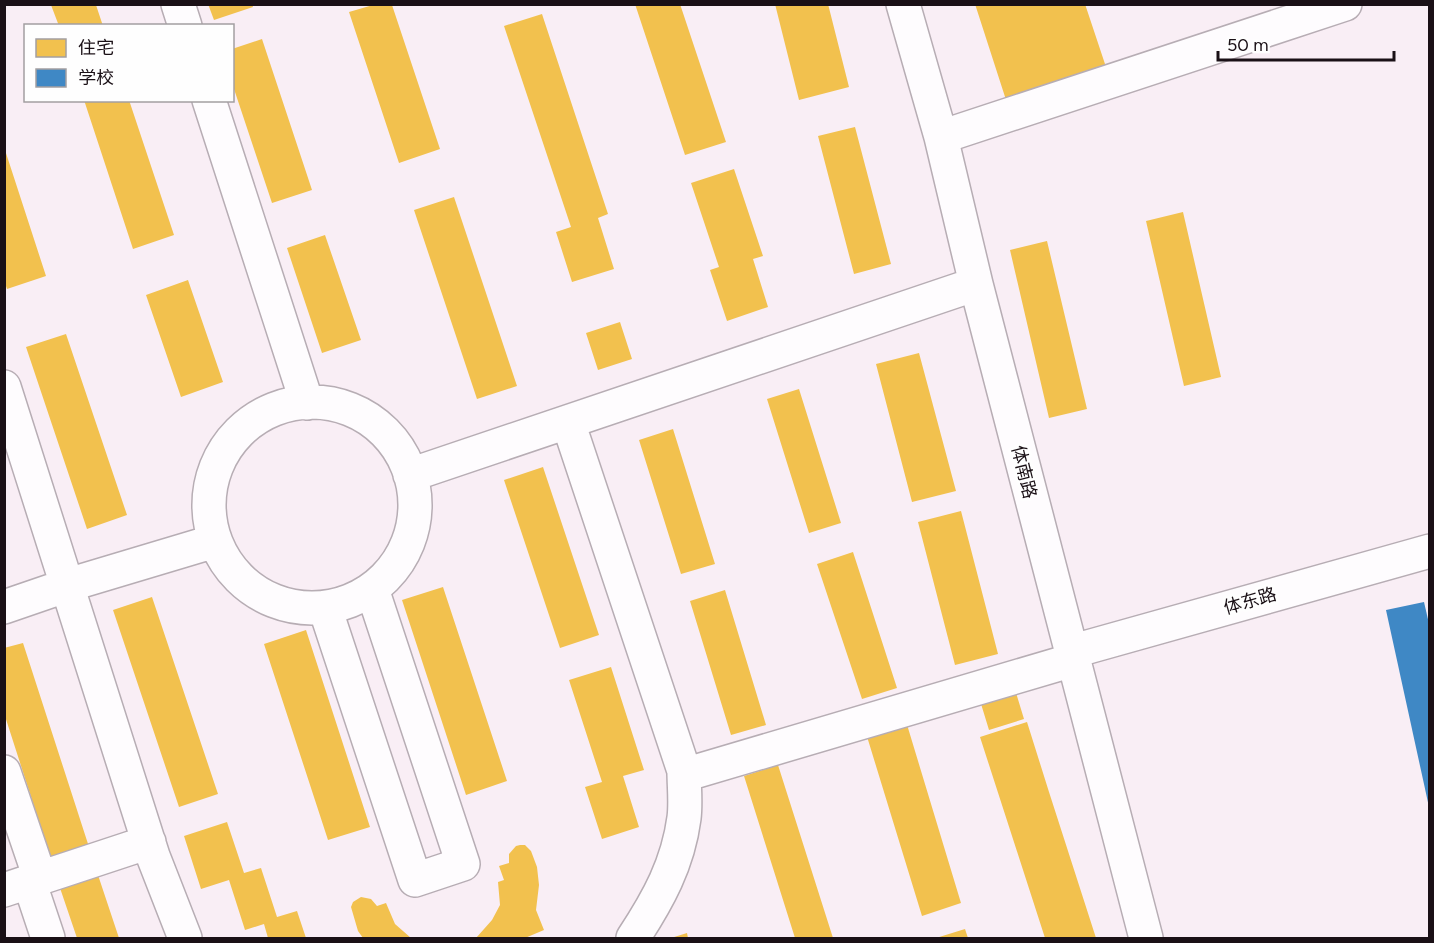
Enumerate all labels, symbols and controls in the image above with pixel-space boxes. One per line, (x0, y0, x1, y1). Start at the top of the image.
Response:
legend (24, 24, 234, 102)
scale bar (1218, 24, 1394, 62)
text: 50 m (1227, 34, 1269, 56)
text: 住宅 (78, 37, 114, 59)
text: 学校 (78, 67, 114, 89)
street label: 体南路 (1007, 443, 1041, 501)
street label: 体东路 (1221, 583, 1279, 619)

